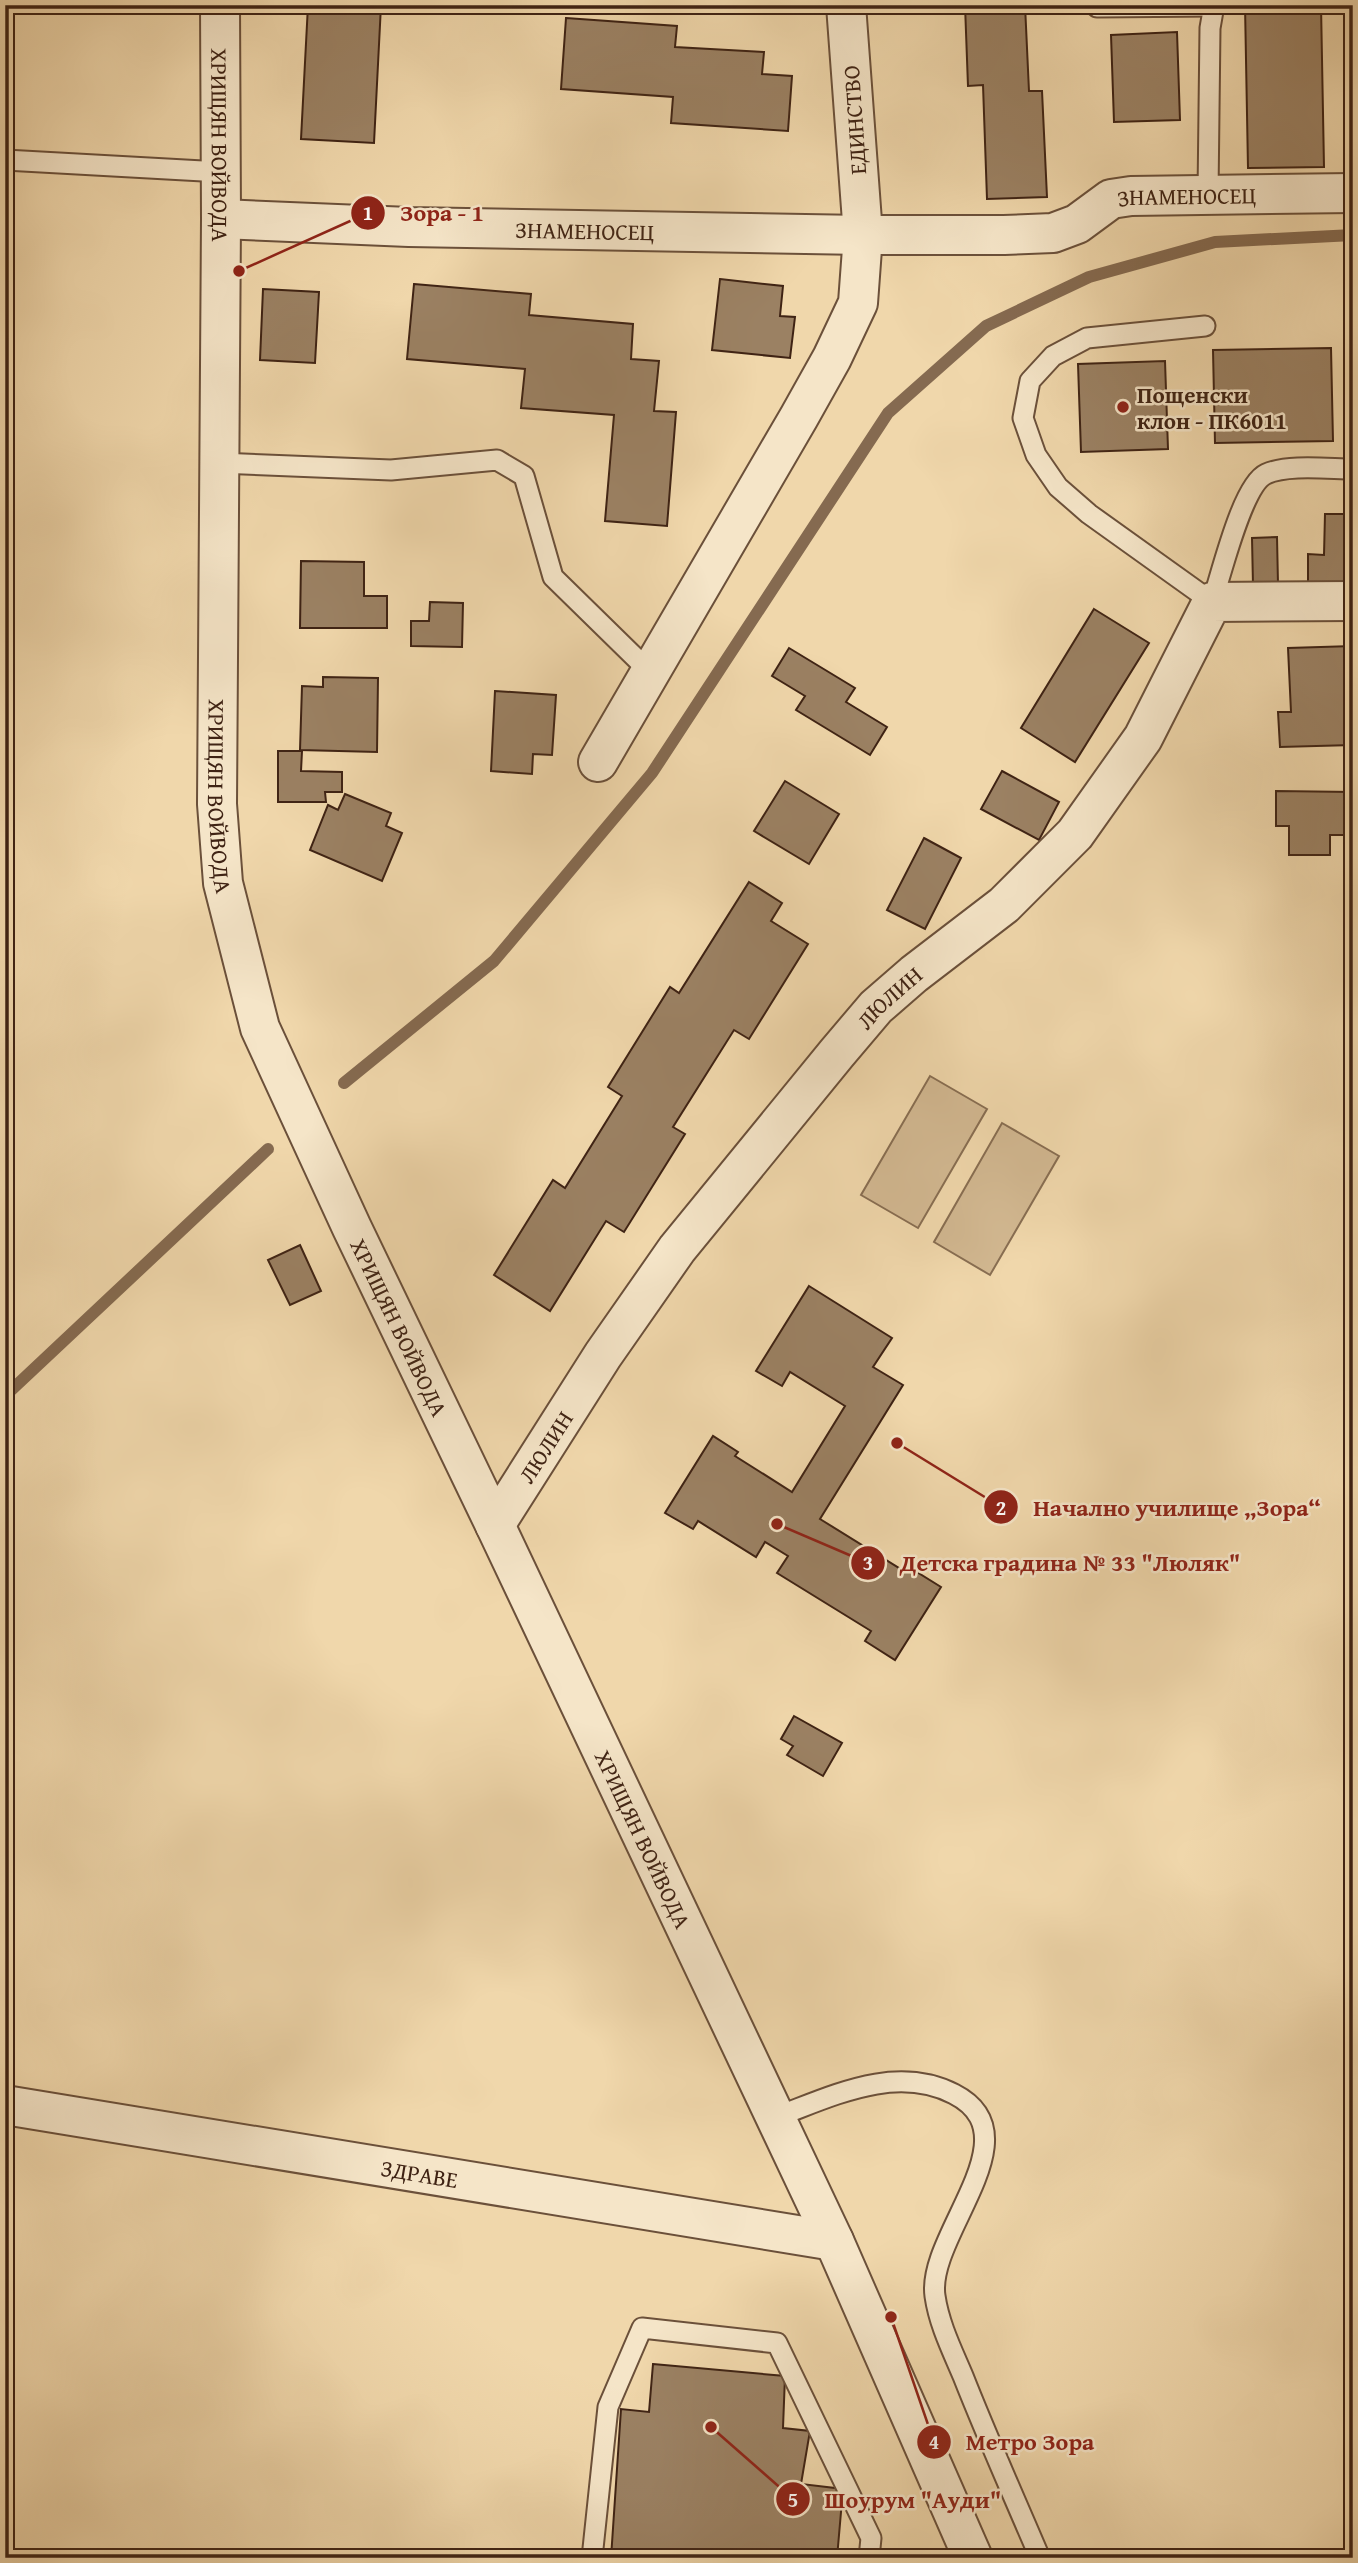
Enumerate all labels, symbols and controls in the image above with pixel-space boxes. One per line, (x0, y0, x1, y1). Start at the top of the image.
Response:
street label: ХРИЩЯН ВОЙВОДА (204, 48, 238, 242)
street label: ЕДИНСТВО (834, 64, 874, 176)
street label: ЗНАМЕНОСЕЦ (1115, 178, 1257, 214)
callout: Зора - 1 (351, 190, 498, 235)
text: Зора - 1 (400, 195, 484, 230)
text: 1 (363, 197, 373, 228)
street label: ЗНАМЕНОСЕЦ (515, 212, 655, 248)
place label: Пощенски клон - ПК6011 (1137, 378, 1287, 437)
marker: Пощенски клон - ПК6011 (1115, 399, 1131, 415)
street label: ХРИЩЯН ВОЙВОДА (200, 699, 241, 896)
street label: ЛЮЛИН (848, 958, 929, 1036)
street label: ХРИЩЯН ВОЙВОДА (343, 1233, 457, 1422)
street label: ЛЮЛИН (510, 1404, 580, 1489)
callout: Начално училище „Зора“ (984, 1485, 1335, 1530)
text: Начално училище „Зора“ (1033, 1490, 1321, 1525)
text: 2 (996, 1492, 1006, 1523)
callout: Детска градина № 33 "Люляк" (851, 1541, 1254, 1586)
text: Детска градина № 33 "Люляк" (899, 1545, 1240, 1580)
text: 3 (863, 1547, 873, 1578)
street label: ХРИЩЯН ВОЙВОДА (587, 1744, 700, 1934)
street label: ЗДРАВЕ (378, 2150, 461, 2196)
callout: Метро Зора (917, 2419, 1108, 2464)
text: Метро Зора (966, 2424, 1095, 2459)
text: 4 (929, 2426, 940, 2457)
callout: Шоурум "Ауди" (776, 2477, 1015, 2522)
text: Шоурум "Ауди" (825, 2482, 1001, 2517)
text: 5 (788, 2484, 798, 2515)

